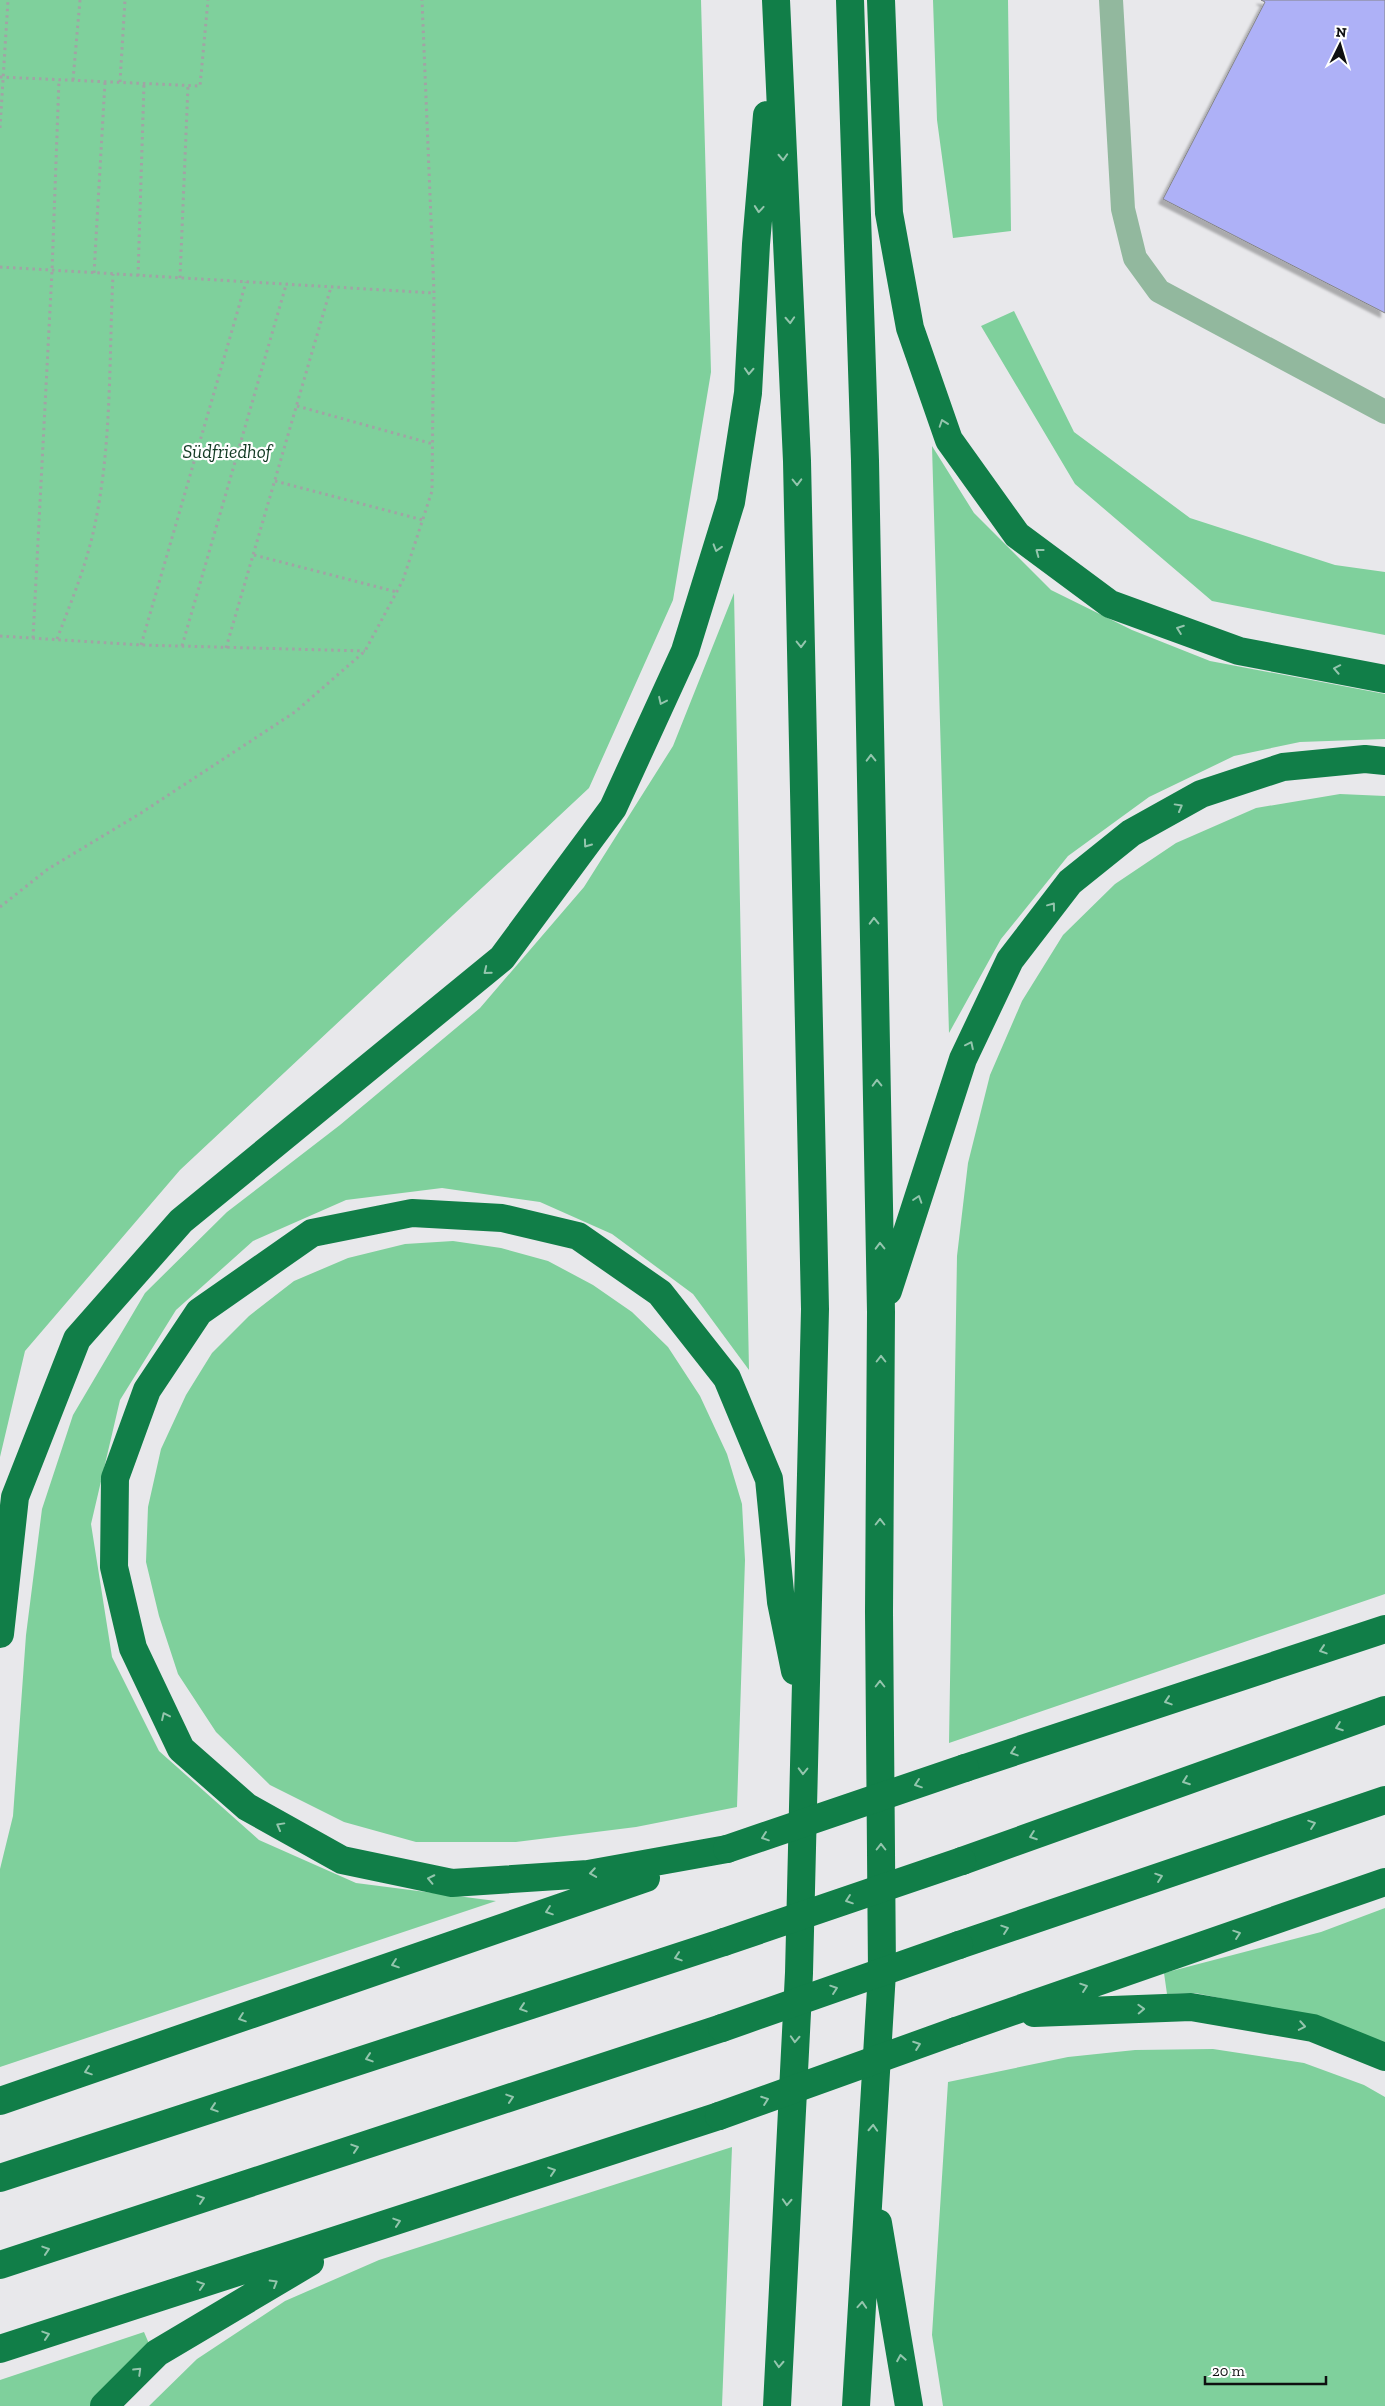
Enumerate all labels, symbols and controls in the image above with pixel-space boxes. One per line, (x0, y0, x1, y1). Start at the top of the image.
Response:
north arrow (1315, 20, 1365, 70)
text: N (1335, 24, 1347, 42)
one-way arrow (778, 154, 788, 162)
one-way arrow (754, 205, 765, 213)
one-way arrow (785, 316, 796, 324)
one-way arrow (744, 368, 755, 376)
one-way arrow (939, 419, 949, 428)
park label: Südfriedhof (182, 440, 274, 463)
one-way arrow (792, 478, 802, 486)
one-way arrow (713, 544, 723, 552)
one-way arrow (1036, 549, 1045, 557)
one-way arrow (1176, 625, 1185, 635)
one-way arrow (795, 641, 806, 649)
one-way arrow (1333, 665, 1342, 675)
one-way arrow (658, 696, 669, 705)
one-way arrow (866, 754, 876, 762)
one-way arrow (1173, 803, 1182, 813)
one-way arrow (584, 838, 592, 847)
one-way arrow (1046, 902, 1055, 912)
one-way arrow (869, 916, 879, 924)
one-way arrow (483, 966, 492, 975)
one-way arrow (963, 1041, 974, 1050)
one-way arrow (872, 1079, 882, 1086)
one-way arrow (912, 1195, 922, 1204)
one-way arrow (875, 1241, 885, 1249)
one-way arrow (876, 1355, 886, 1362)
one-way arrow (875, 1517, 885, 1525)
one-way arrow (1319, 1644, 1327, 1654)
one-way arrow (875, 1680, 885, 1688)
one-way arrow (1165, 1695, 1173, 1705)
one-way arrow (161, 1712, 171, 1721)
one-way arrow (1335, 1721, 1344, 1731)
one-way arrow (1010, 1746, 1019, 1756)
one-way arrow (798, 1767, 809, 1775)
one-way arrow (1182, 1775, 1191, 1785)
one-way arrow (915, 1778, 923, 1788)
one-way arrow (1308, 1820, 1316, 1830)
one-way arrow (276, 1822, 285, 1832)
one-way arrow (1029, 1830, 1038, 1840)
one-way arrow (761, 1831, 769, 1841)
one-way arrow (876, 1842, 886, 1850)
one-way arrow (589, 1868, 598, 1878)
one-way arrow (1154, 1873, 1162, 1883)
one-way arrow (427, 1874, 436, 1884)
one-way arrow (845, 1894, 854, 1904)
one-way arrow (545, 1905, 554, 1915)
one-way arrow (1000, 1925, 1009, 1935)
one-way arrow (1233, 1930, 1241, 1940)
one-way arrow (674, 1952, 683, 1962)
one-way arrow (392, 1959, 400, 1969)
one-way arrow (1079, 1983, 1088, 1993)
one-way arrow (829, 1985, 838, 1995)
one-way arrow (520, 2002, 528, 2012)
one-way arrow (1137, 2003, 1145, 2014)
one-way arrow (238, 2012, 247, 2022)
one-way arrow (1297, 2020, 1306, 2030)
one-way arrow (790, 2035, 801, 2043)
one-way arrow (913, 2041, 921, 2051)
one-way arrow (365, 2052, 373, 2062)
one-way arrow (85, 2065, 93, 2075)
one-way arrow (505, 2094, 513, 2104)
one-way arrow (760, 2096, 768, 2106)
one-way arrow (211, 2102, 219, 2112)
one-way arrow (867, 2124, 878, 2132)
one-way arrow (351, 2144, 359, 2154)
one-way arrow (547, 2167, 555, 2177)
one-way arrow (196, 2195, 204, 2205)
one-way arrow (782, 2198, 792, 2206)
one-way arrow (393, 2218, 401, 2228)
one-way arrow (42, 2245, 50, 2255)
one-way arrow (269, 2280, 278, 2290)
one-way arrow (197, 2281, 205, 2291)
one-way arrow (856, 2301, 867, 2309)
one-way arrow (42, 2330, 50, 2340)
one-way arrow (896, 2354, 906, 2362)
scale bar (1205, 2354, 1326, 2386)
one-way arrow (773, 2360, 784, 2368)
text: 20 m (1212, 2362, 1245, 2380)
one-way arrow (133, 2368, 142, 2377)

